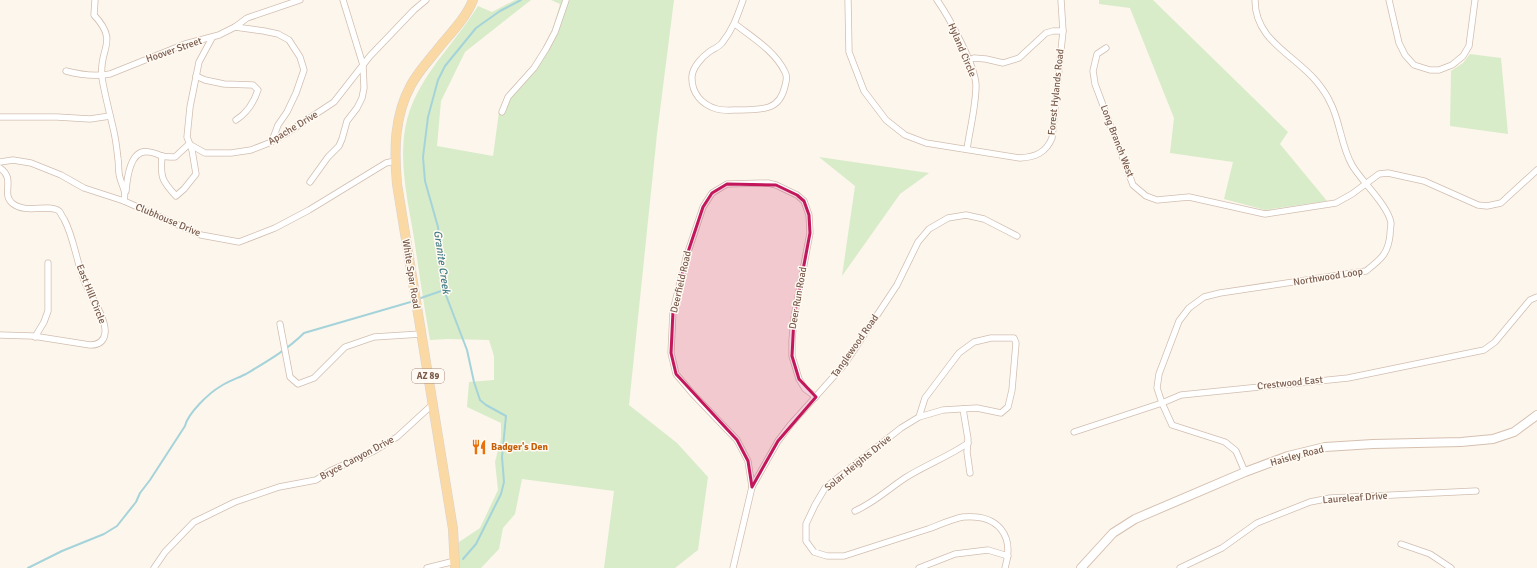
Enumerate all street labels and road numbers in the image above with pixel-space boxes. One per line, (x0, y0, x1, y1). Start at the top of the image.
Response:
street label: Hyland Circle (945, 21, 979, 79)
street label: Hoover Street (144, 35, 204, 65)
street label: Forest Hylands Road (1045, 48, 1067, 136)
street label: Long Branch West (1098, 103, 1136, 179)
street label: Apache Drive (266, 108, 320, 148)
street label: Clubhouse Drive (134, 201, 202, 239)
street label: White Spar Road (400, 238, 422, 310)
street label: Deerfield Road (668, 250, 694, 314)
street label: East Hill Circle (74, 263, 108, 325)
street label: Deer Run Road (787, 266, 809, 330)
street label: Northwood Loop (1292, 266, 1364, 288)
street label: Tanglewood Road (829, 312, 881, 380)
road number: AZ 89 (412, 369, 444, 383)
street label: Crestwood East (1257, 374, 1324, 392)
street label: Solar Heights Drive (822, 432, 894, 494)
street label: Bryce Canyon Drive (318, 433, 396, 483)
street label: Haisley Road (1269, 443, 1325, 469)
street label: Laureleaf Drive (1322, 490, 1388, 506)

